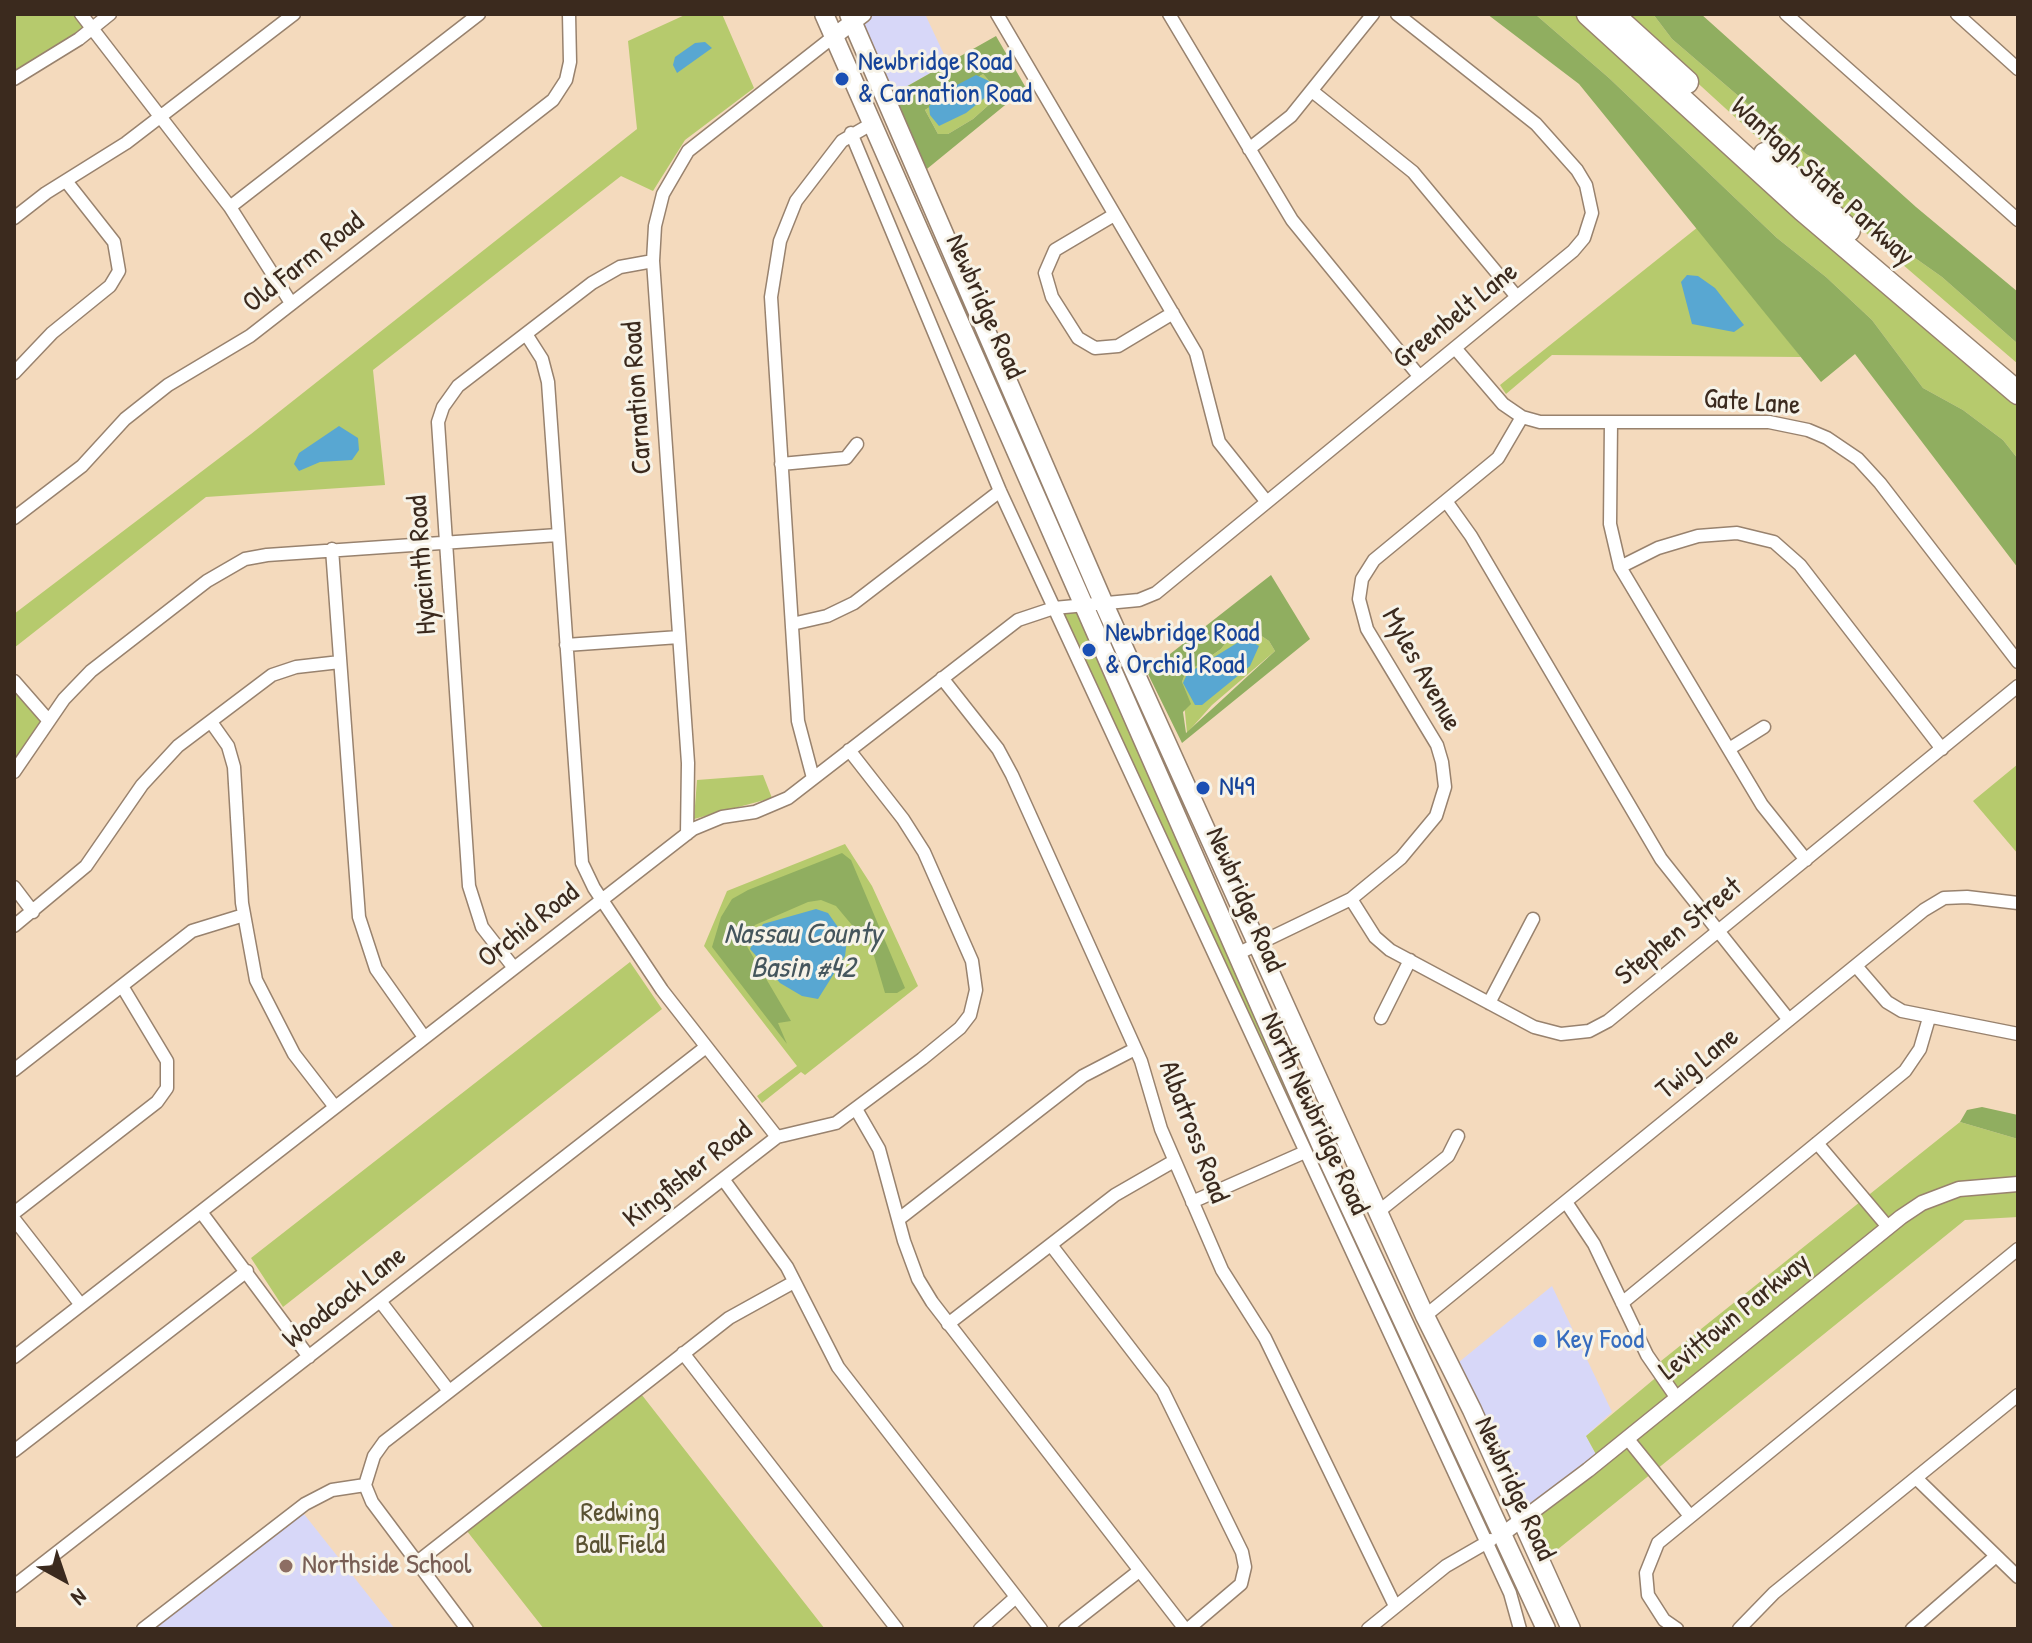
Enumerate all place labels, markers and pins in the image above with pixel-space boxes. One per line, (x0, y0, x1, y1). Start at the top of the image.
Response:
place label: Newbridge Road & Carnation Road (858, 46, 1032, 112)
marker: Newbridge Road & Carnation Road (833, 70, 851, 88)
place label: Newbridge Road & Orchid Road (1105, 617, 1259, 683)
marker: Newbridge Road & Orchid Road (1080, 641, 1098, 659)
place label: N49 (1219, 771, 1255, 805)
marker: N49 (1194, 779, 1212, 797)
place label: Key Food (1556, 1324, 1644, 1358)
marker: Key Food (1531, 1332, 1549, 1350)
place label: Northside School (302, 1549, 471, 1583)
marker: Northside School (277, 1557, 295, 1575)

